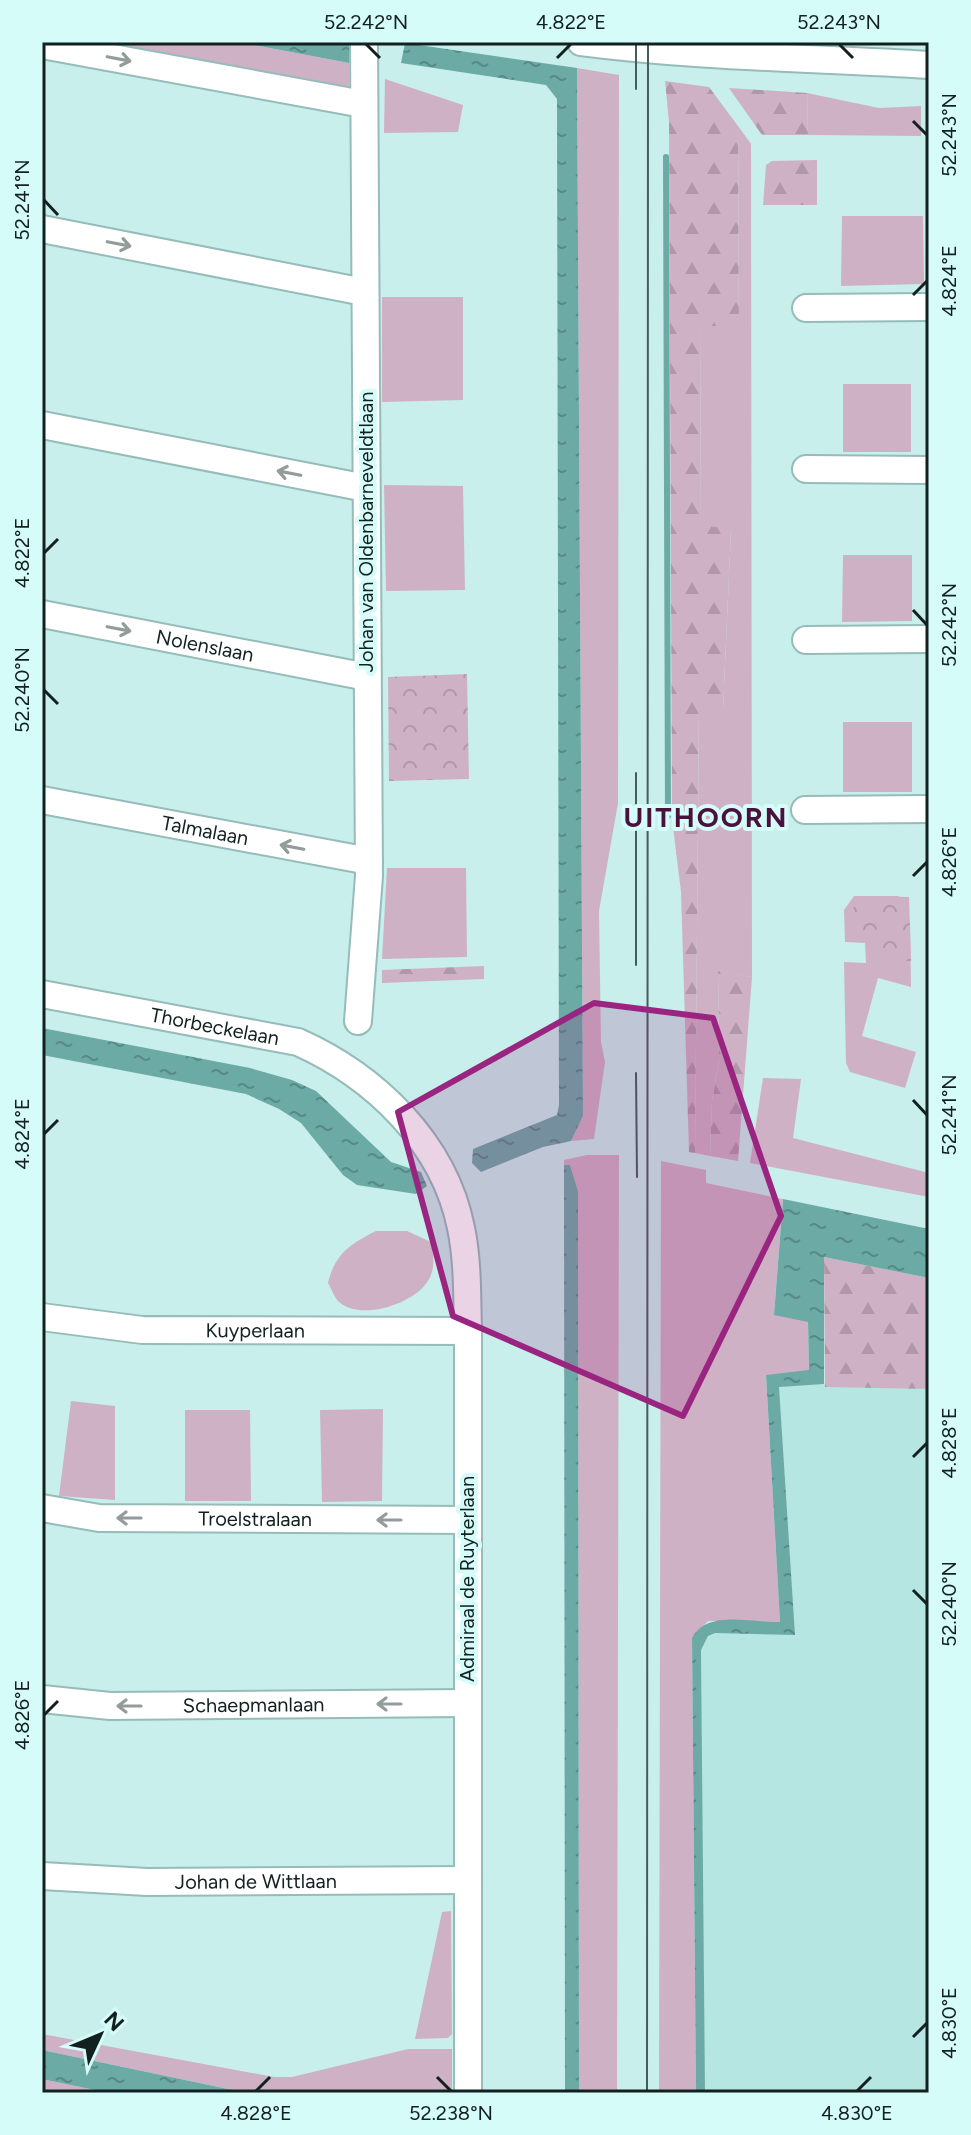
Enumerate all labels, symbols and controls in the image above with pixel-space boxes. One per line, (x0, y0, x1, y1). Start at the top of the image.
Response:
text: 52.242°N (324, 10, 408, 34)
text: 4.822°E (536, 10, 606, 34)
text: 52.243°N (797, 10, 881, 34)
one-way arrow (105, 53, 131, 68)
text: 52.243°N (937, 93, 961, 177)
text: 52.241°N (10, 159, 34, 241)
one-way arrow (105, 237, 131, 252)
text: 4.824°E (937, 245, 961, 317)
street label: Johan van Oldenbarneveldtlaan (354, 392, 378, 672)
one-way arrow (277, 465, 302, 480)
text: 4.822°E (10, 518, 34, 588)
text: 52.242°N (937, 583, 961, 667)
one-way arrow (105, 622, 131, 637)
street label: Nolenslaan (154, 624, 256, 667)
text: 52.240°N (10, 647, 34, 733)
district label: UITHOORN (624, 800, 788, 834)
street label: Talmalaan (160, 811, 250, 850)
text: 4.826°E (937, 827, 961, 897)
one-way arrow (280, 839, 305, 854)
street label: Thorbeckelaan (149, 1003, 281, 1050)
text: 52.241°N (937, 1074, 961, 1156)
text: 4.824°E (10, 1098, 34, 1170)
street label: Kuyperlaan (205, 1318, 305, 1342)
text: 4.828°E (937, 1407, 961, 1479)
street label: Admiraal de Ruyterlaan (455, 1476, 479, 1682)
street label: Troelstralaan (198, 1507, 312, 1531)
one-way arrow (116, 1510, 143, 1526)
one-way arrow (376, 1512, 403, 1528)
text: 52.240°N (937, 1561, 961, 1647)
text: 4.826°E (10, 1680, 34, 1750)
street label: Schaepmanlaan (183, 1692, 325, 1717)
one-way arrow (376, 1696, 403, 1712)
one-way arrow (116, 1698, 143, 1714)
street label: Johan de Wittlaan (175, 1869, 337, 1894)
text: 4.830°E (937, 1987, 961, 2059)
north arrow (60, 1995, 140, 2075)
text: N (98, 2006, 130, 2037)
text: 4.828°E (220, 2101, 292, 2125)
text: 52.238°N (409, 2101, 493, 2125)
text: 4.830°E (821, 2101, 893, 2125)

